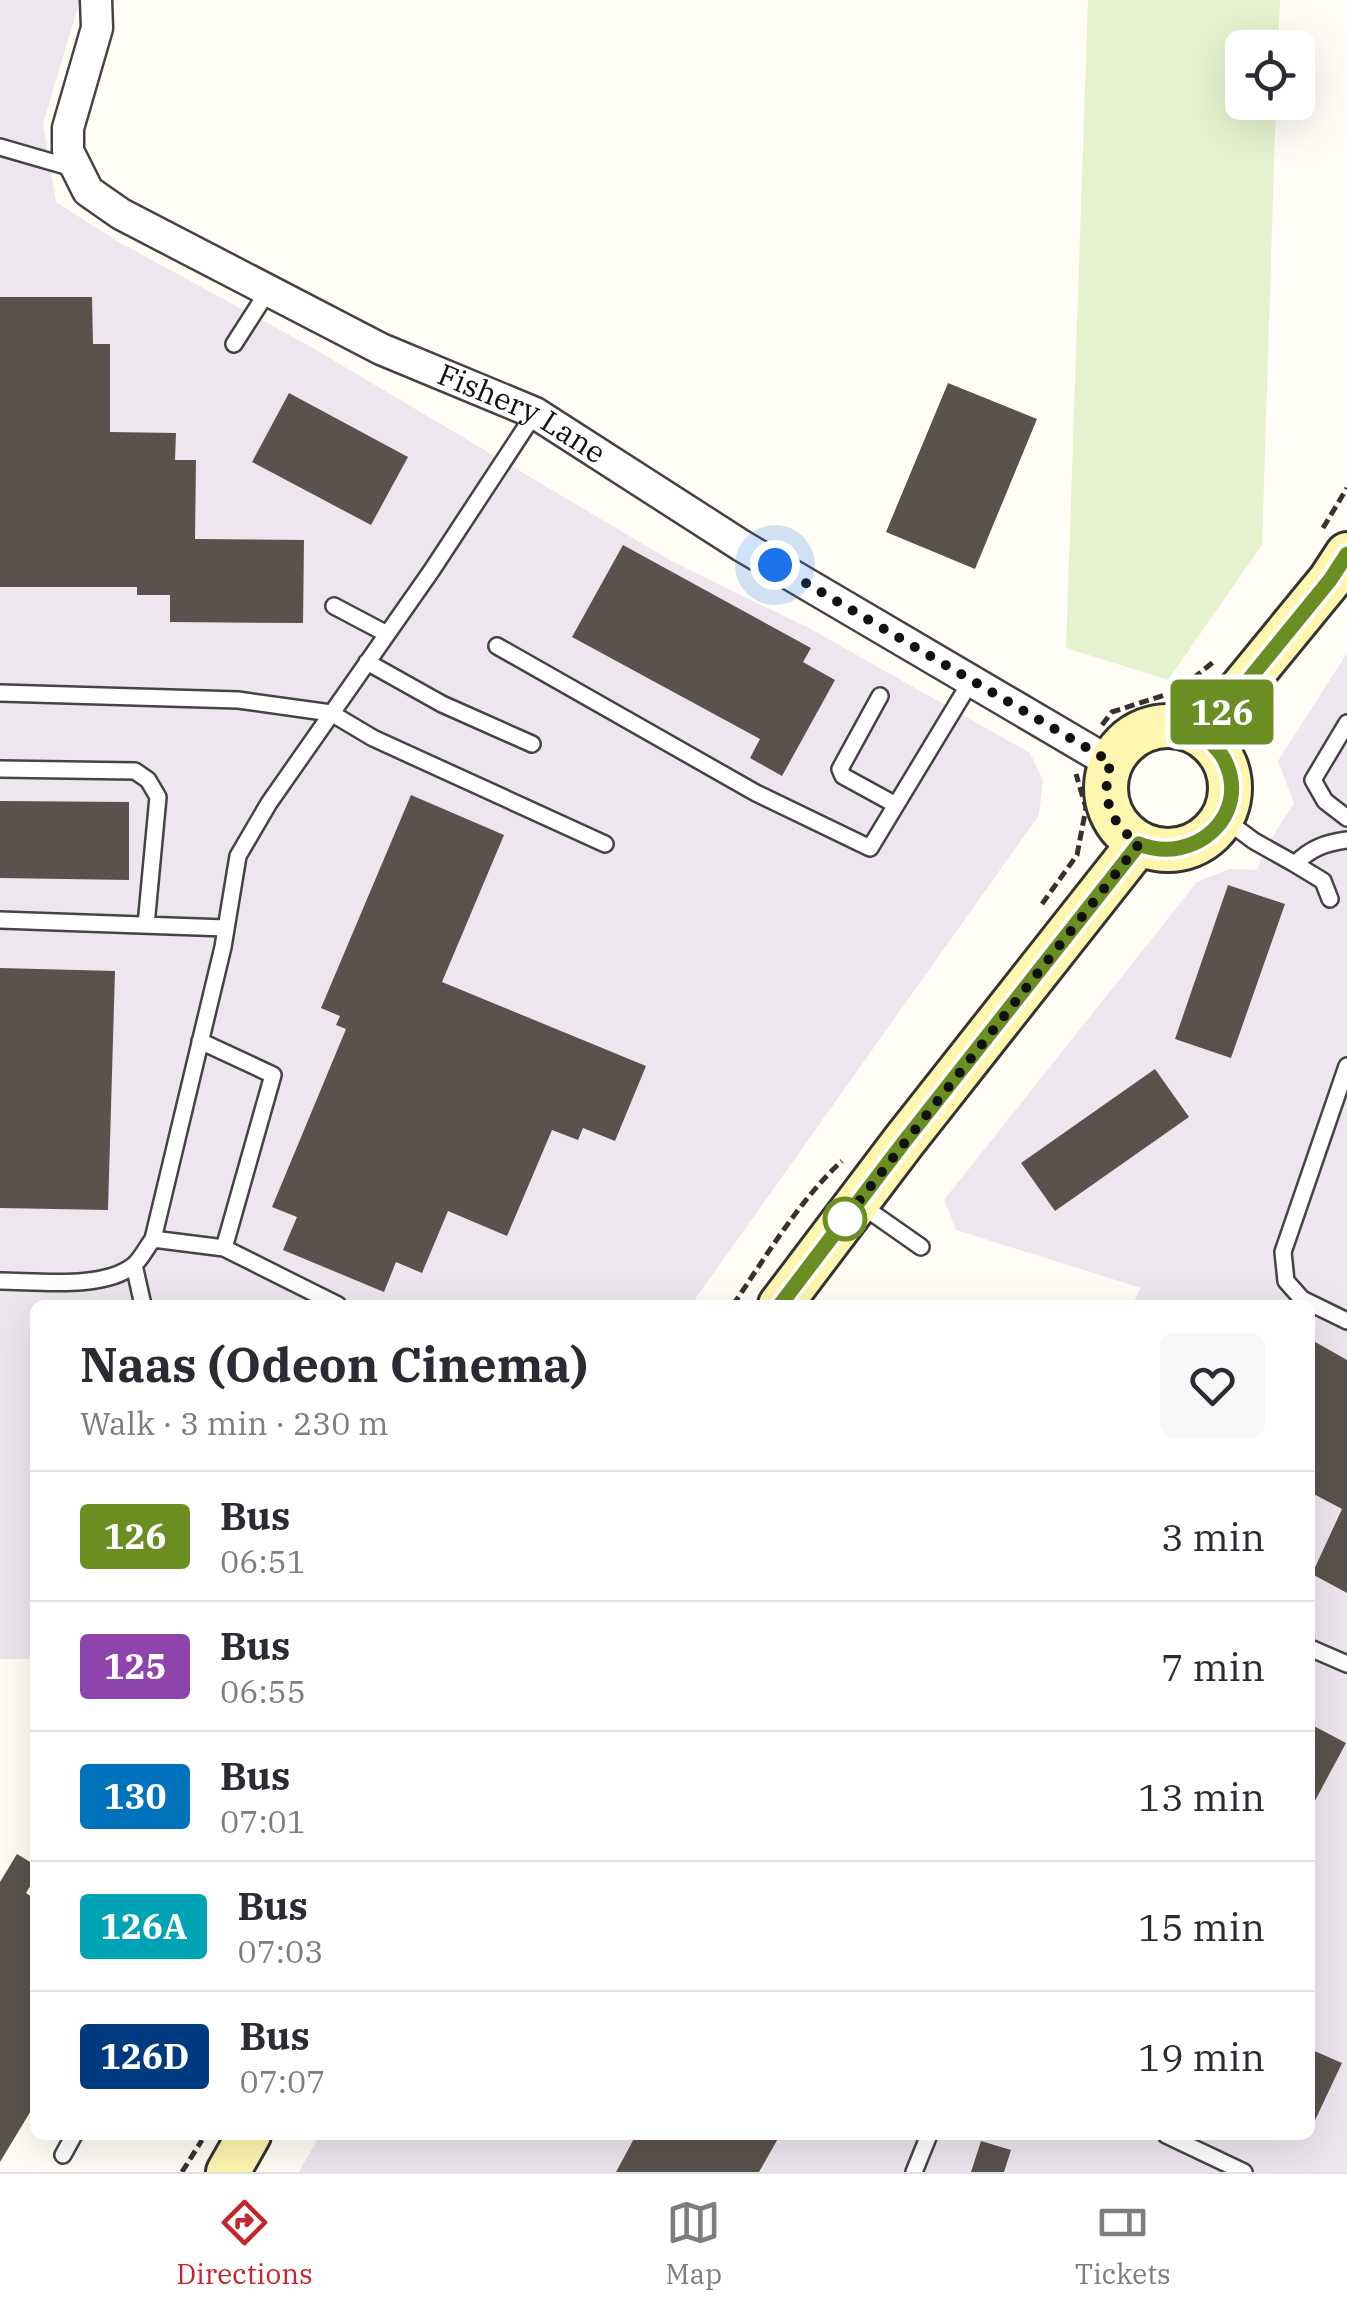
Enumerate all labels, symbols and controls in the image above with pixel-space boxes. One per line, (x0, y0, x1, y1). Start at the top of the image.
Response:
map controls (1225, 30, 1315, 120)
button: locate (1225, 30, 1315, 120)
street label: Fishery Lane (432, 354, 614, 471)
your location (750, 540, 800, 590)
line badge: 126 (1164, 680, 1280, 744)
text: 126 (1190, 689, 1254, 735)
unlabelled marker (824, 1198, 866, 1240)
text: Naas (Odeon Cinema) (80, 1333, 588, 1395)
button: heart (1160, 1333, 1265, 1438)
text: Walk · 3 min · 230 m (80, 1402, 388, 1444)
text: Bus (220, 1491, 290, 1540)
text: 3 min (1161, 1512, 1265, 1561)
text: 126 (103, 1513, 167, 1559)
text: 06:51 (220, 1540, 306, 1582)
text: Bus (220, 1621, 290, 1670)
text: 7 min (1161, 1642, 1265, 1691)
text: 125 (103, 1643, 167, 1689)
text: 06:55 (220, 1670, 306, 1712)
text: Bus (220, 1751, 290, 1800)
text: 13 min (1138, 1772, 1265, 1821)
text: 130 (103, 1773, 167, 1819)
text: 07:01 (220, 1800, 306, 1842)
text: Bus (237, 1881, 308, 1930)
text: 15 min (1138, 1902, 1265, 1951)
text: 126A (100, 1903, 187, 1949)
text: 07:03 (237, 1930, 324, 1972)
text: Bus (239, 2011, 310, 2060)
text: 19 min (1138, 2032, 1265, 2081)
text: 126D (100, 2033, 189, 2079)
text: 07:07 (239, 2060, 325, 2102)
tab: Directions (176, 2195, 313, 2292)
tab: Map (665, 2195, 722, 2292)
tab: Tickets (1075, 2195, 1171, 2292)

